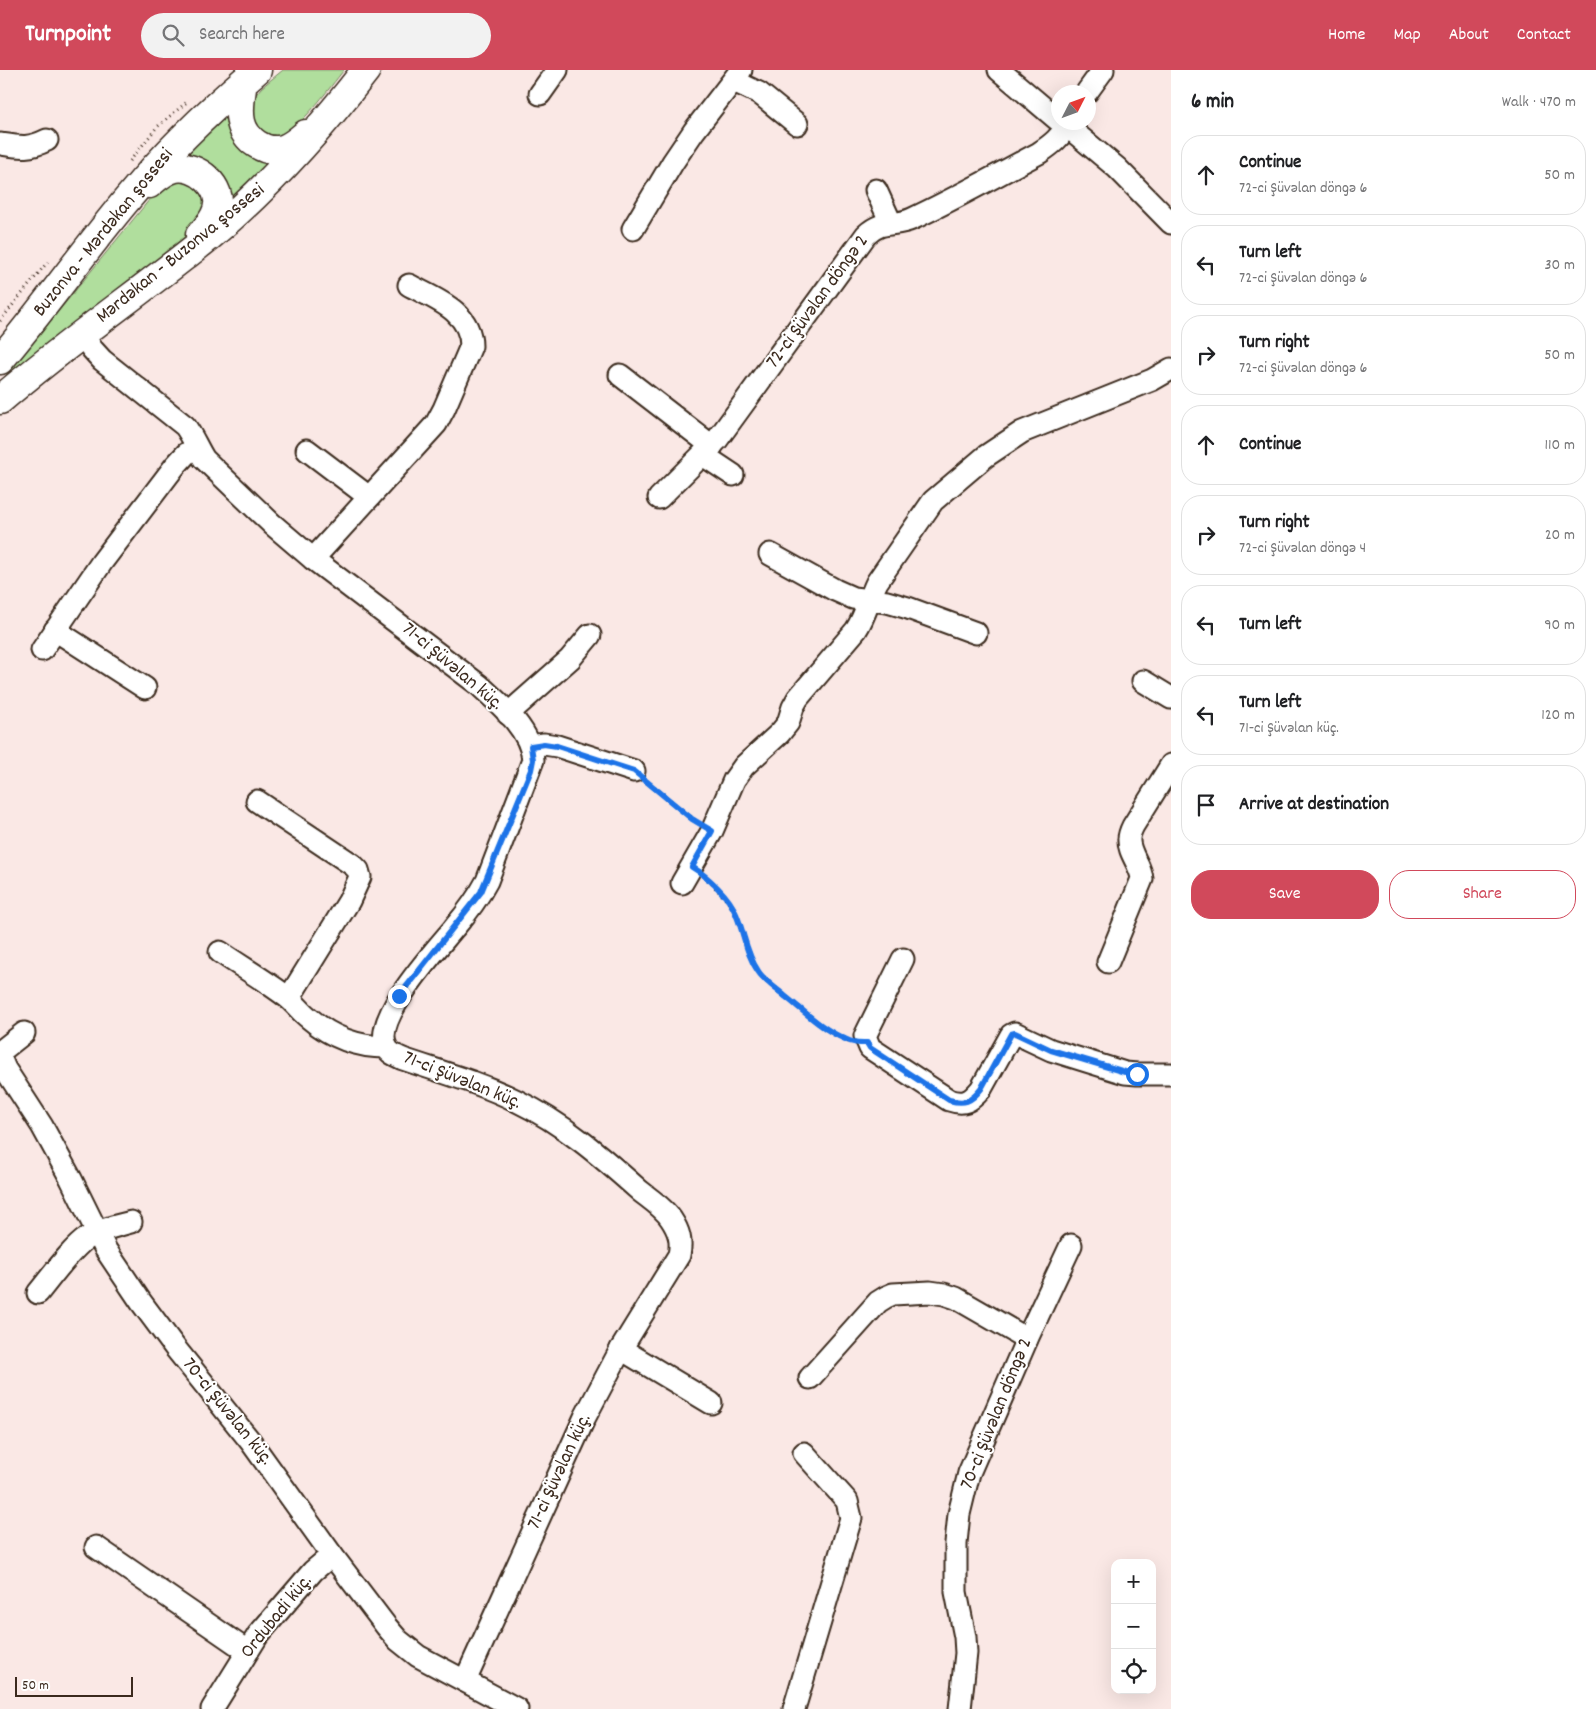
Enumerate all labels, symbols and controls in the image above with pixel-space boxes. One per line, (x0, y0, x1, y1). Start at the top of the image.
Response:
search box (141, 13, 491, 58)
text: Turnpoint (25, 18, 111, 52)
icon: search (159, 21, 187, 49)
text: Search here (199, 22, 285, 49)
text: Home (1328, 23, 1365, 48)
text: Map (1393, 23, 1421, 48)
text: About (1449, 23, 1489, 48)
text: Contact (1517, 23, 1571, 48)
north arrow (1051, 85, 1096, 130)
text: 6 min (1191, 88, 1234, 118)
text: Walk · 470 m (1502, 91, 1576, 114)
street label: Buzonva - Mərdəkan şossesi (27, 142, 181, 323)
text: Continue (1239, 150, 1301, 177)
icon: ahead (1192, 161, 1220, 189)
text: 50 m (1544, 164, 1575, 187)
street label: Mərdəkan - Buzonva şossesi (91, 177, 272, 331)
text: 72-ci Şüvəlan döngə 6 (1239, 177, 1367, 200)
street label: 72-ci Şüvəlan döngə 2 (760, 229, 876, 375)
text: Turn left (1239, 240, 1302, 267)
icon: left (1192, 251, 1220, 279)
text: 30 m (1545, 254, 1575, 277)
text: 72-ci Şüvəlan döngə 6 (1239, 267, 1367, 290)
text: Turn right (1239, 330, 1310, 357)
icon: right (1192, 341, 1220, 369)
text: 50 m (1544, 344, 1575, 367)
text: 72-ci Şüvəlan döngə 6 (1239, 357, 1367, 380)
icon: ahead (1192, 431, 1220, 459)
text: Continue (1239, 432, 1301, 459)
text: 110 m (1545, 434, 1575, 457)
text: Turn right (1239, 510, 1310, 537)
icon: right (1192, 521, 1220, 549)
text: 20 m (1545, 524, 1575, 547)
text: 72-ci Şüvəlan döngə 4 (1239, 537, 1366, 560)
icon: left (1192, 611, 1220, 639)
text: Turn left (1239, 612, 1302, 639)
text: 90 m (1544, 614, 1575, 637)
street label: 71-ci Şüvəlan küç. (395, 616, 509, 718)
text: Turn left (1239, 690, 1302, 717)
icon: left (1192, 701, 1220, 729)
text: 120 m (1541, 704, 1575, 727)
text: 71-ci Şüvəlan küç. (1239, 717, 1339, 740)
icon: arrive (1192, 791, 1220, 819)
text: Arrive at destination (1239, 792, 1389, 819)
button: Save (1191, 870, 1379, 919)
button: Share (1389, 870, 1576, 919)
route end (388, 985, 411, 1008)
street label: 71-ci Şüvəlan küç. (399, 1045, 525, 1117)
route start (1126, 1063, 1149, 1086)
street label: 70-ci Şüvəlan döngə 2 (954, 1334, 1040, 1494)
street label: 70-ci Şüvəlan küç. (175, 1352, 279, 1472)
street label: 71-ci Şüvəlan küç. (521, 1409, 599, 1535)
map controls (1111, 1559, 1156, 1694)
button: + (1111, 1559, 1156, 1604)
street label: Ordubadi küç. (234, 1569, 320, 1665)
button: − (1111, 1604, 1156, 1649)
button: locate (1111, 1649, 1156, 1694)
scale bar (15, 1674, 132, 1697)
text: 50 m (22, 1676, 49, 1696)

